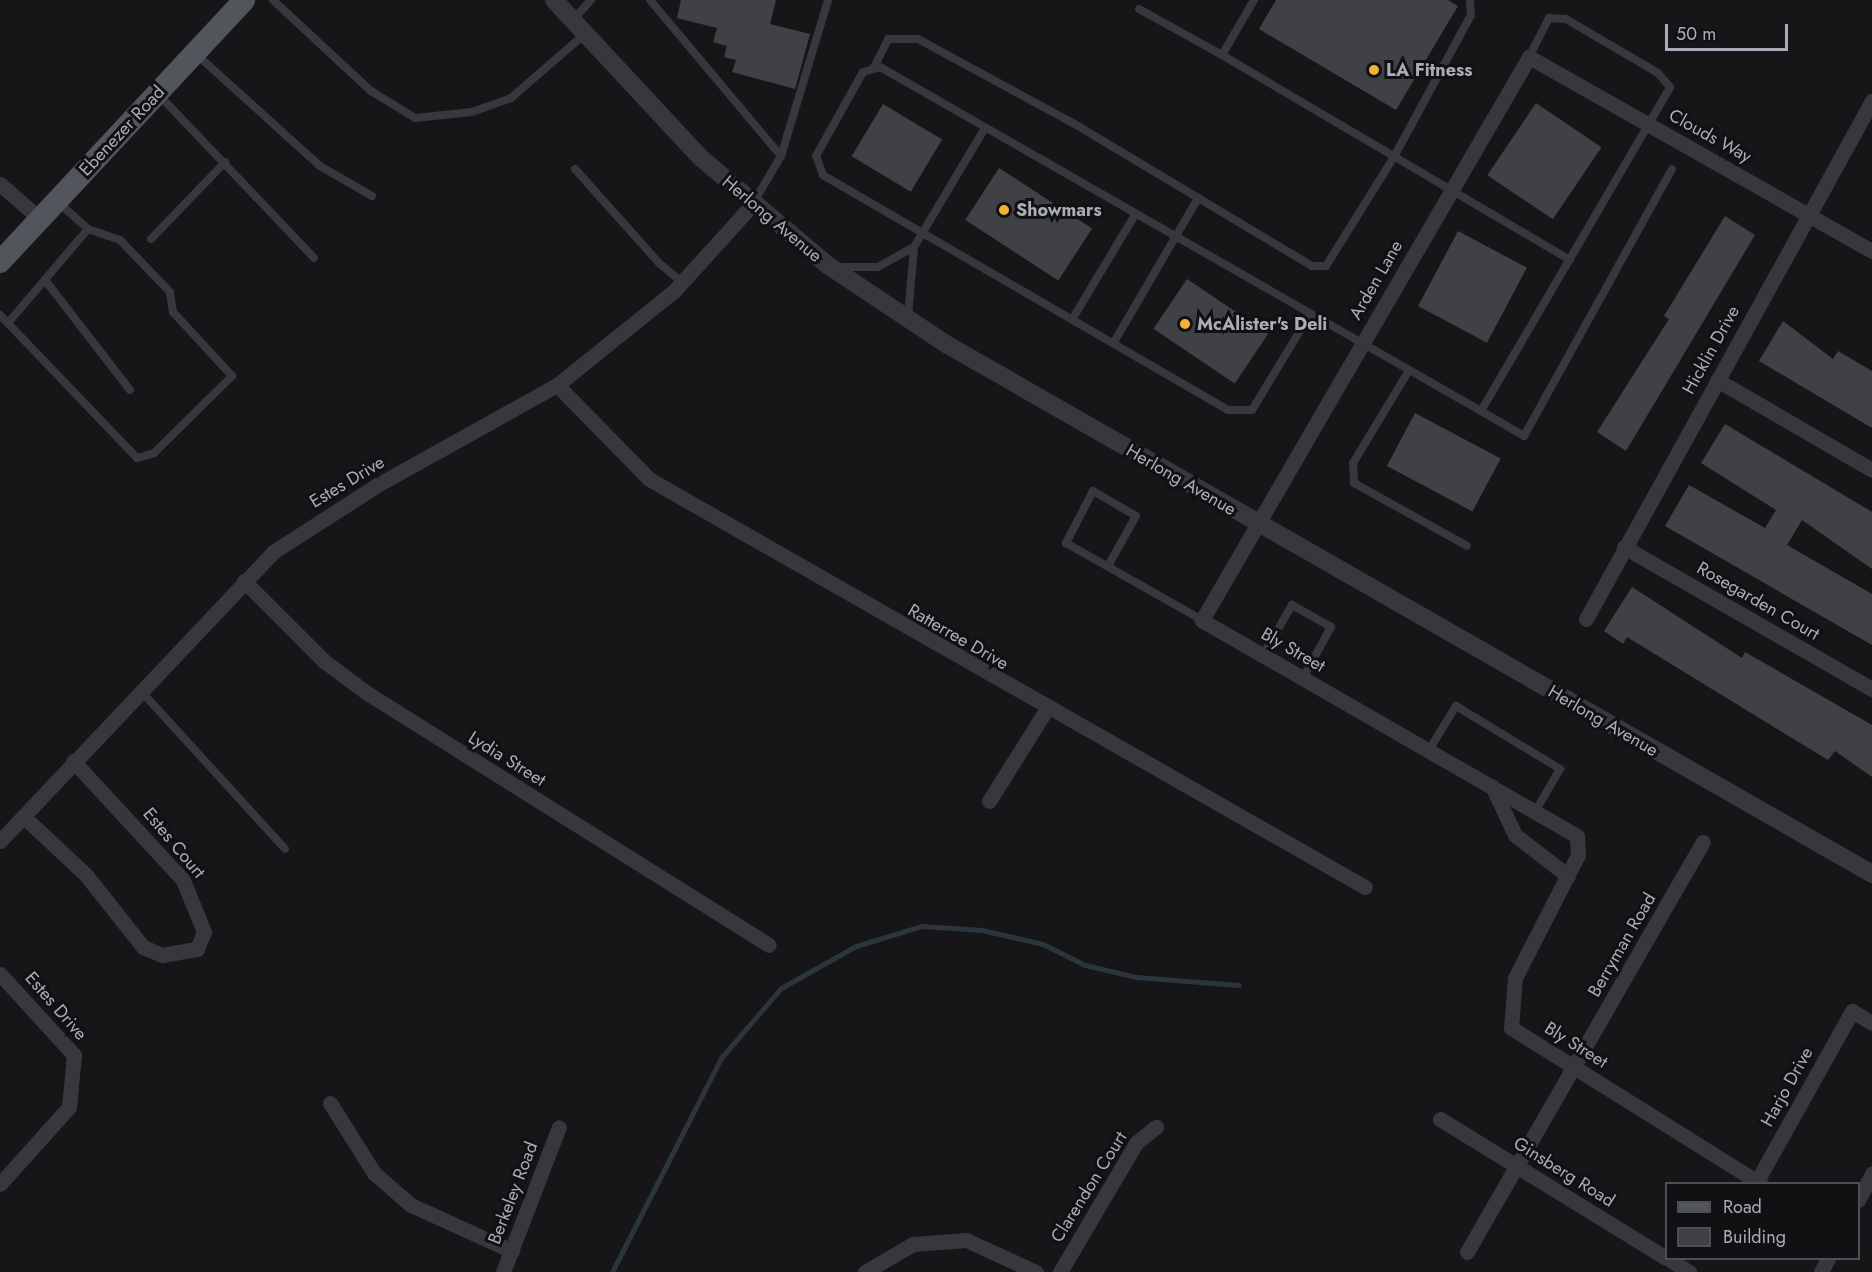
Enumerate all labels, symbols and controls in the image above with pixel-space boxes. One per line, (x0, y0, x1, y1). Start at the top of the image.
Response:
scale bar (1668, 12, 1791, 50)
text: 50 m (1676, 21, 1716, 47)
place label: LA Fitness (1386, 59, 1472, 81)
marker: LA Fitness (1367, 63, 1381, 77)
street label: Ebenezer Road (75, 81, 169, 181)
street label: Clouds Way (1665, 104, 1755, 168)
street label: Herlong Avenue (718, 171, 826, 267)
place label: Showmars (1016, 199, 1102, 221)
marker: Showmars (997, 203, 1011, 217)
street label: Arden Lane (1345, 237, 1407, 323)
street label: Hicklin Drive (1678, 302, 1744, 398)
place label: McAlister's Deli (1197, 313, 1327, 335)
marker: McAlister's Deli (1178, 317, 1192, 331)
street label: Herlong Avenue (1122, 440, 1240, 520)
street label: Estes Drive (306, 451, 388, 513)
street label: Rosegarden Court (1693, 557, 1823, 645)
street label: Ratterree Drive (904, 599, 1012, 675)
street label: Bly Street (1257, 623, 1329, 677)
street label: Herlong Avenue (1544, 681, 1662, 761)
street label: Lydia Street (464, 727, 550, 791)
street label: Estes Court (138, 803, 210, 883)
street label: Berryman Road (1584, 889, 1660, 1001)
street label: Estes Drive (20, 967, 92, 1045)
street label: Bly Street (1540, 1017, 1612, 1073)
street label: Harjo Drive (1756, 1044, 1818, 1130)
street label: Clarendon Court (1046, 1128, 1132, 1246)
street label: Ginsberg Road (1509, 1132, 1619, 1212)
street label: Berkeley Road (484, 1139, 542, 1247)
legend (1665, 1182, 1860, 1260)
text: Road (1723, 1194, 1762, 1220)
text: Building (1723, 1224, 1786, 1250)

